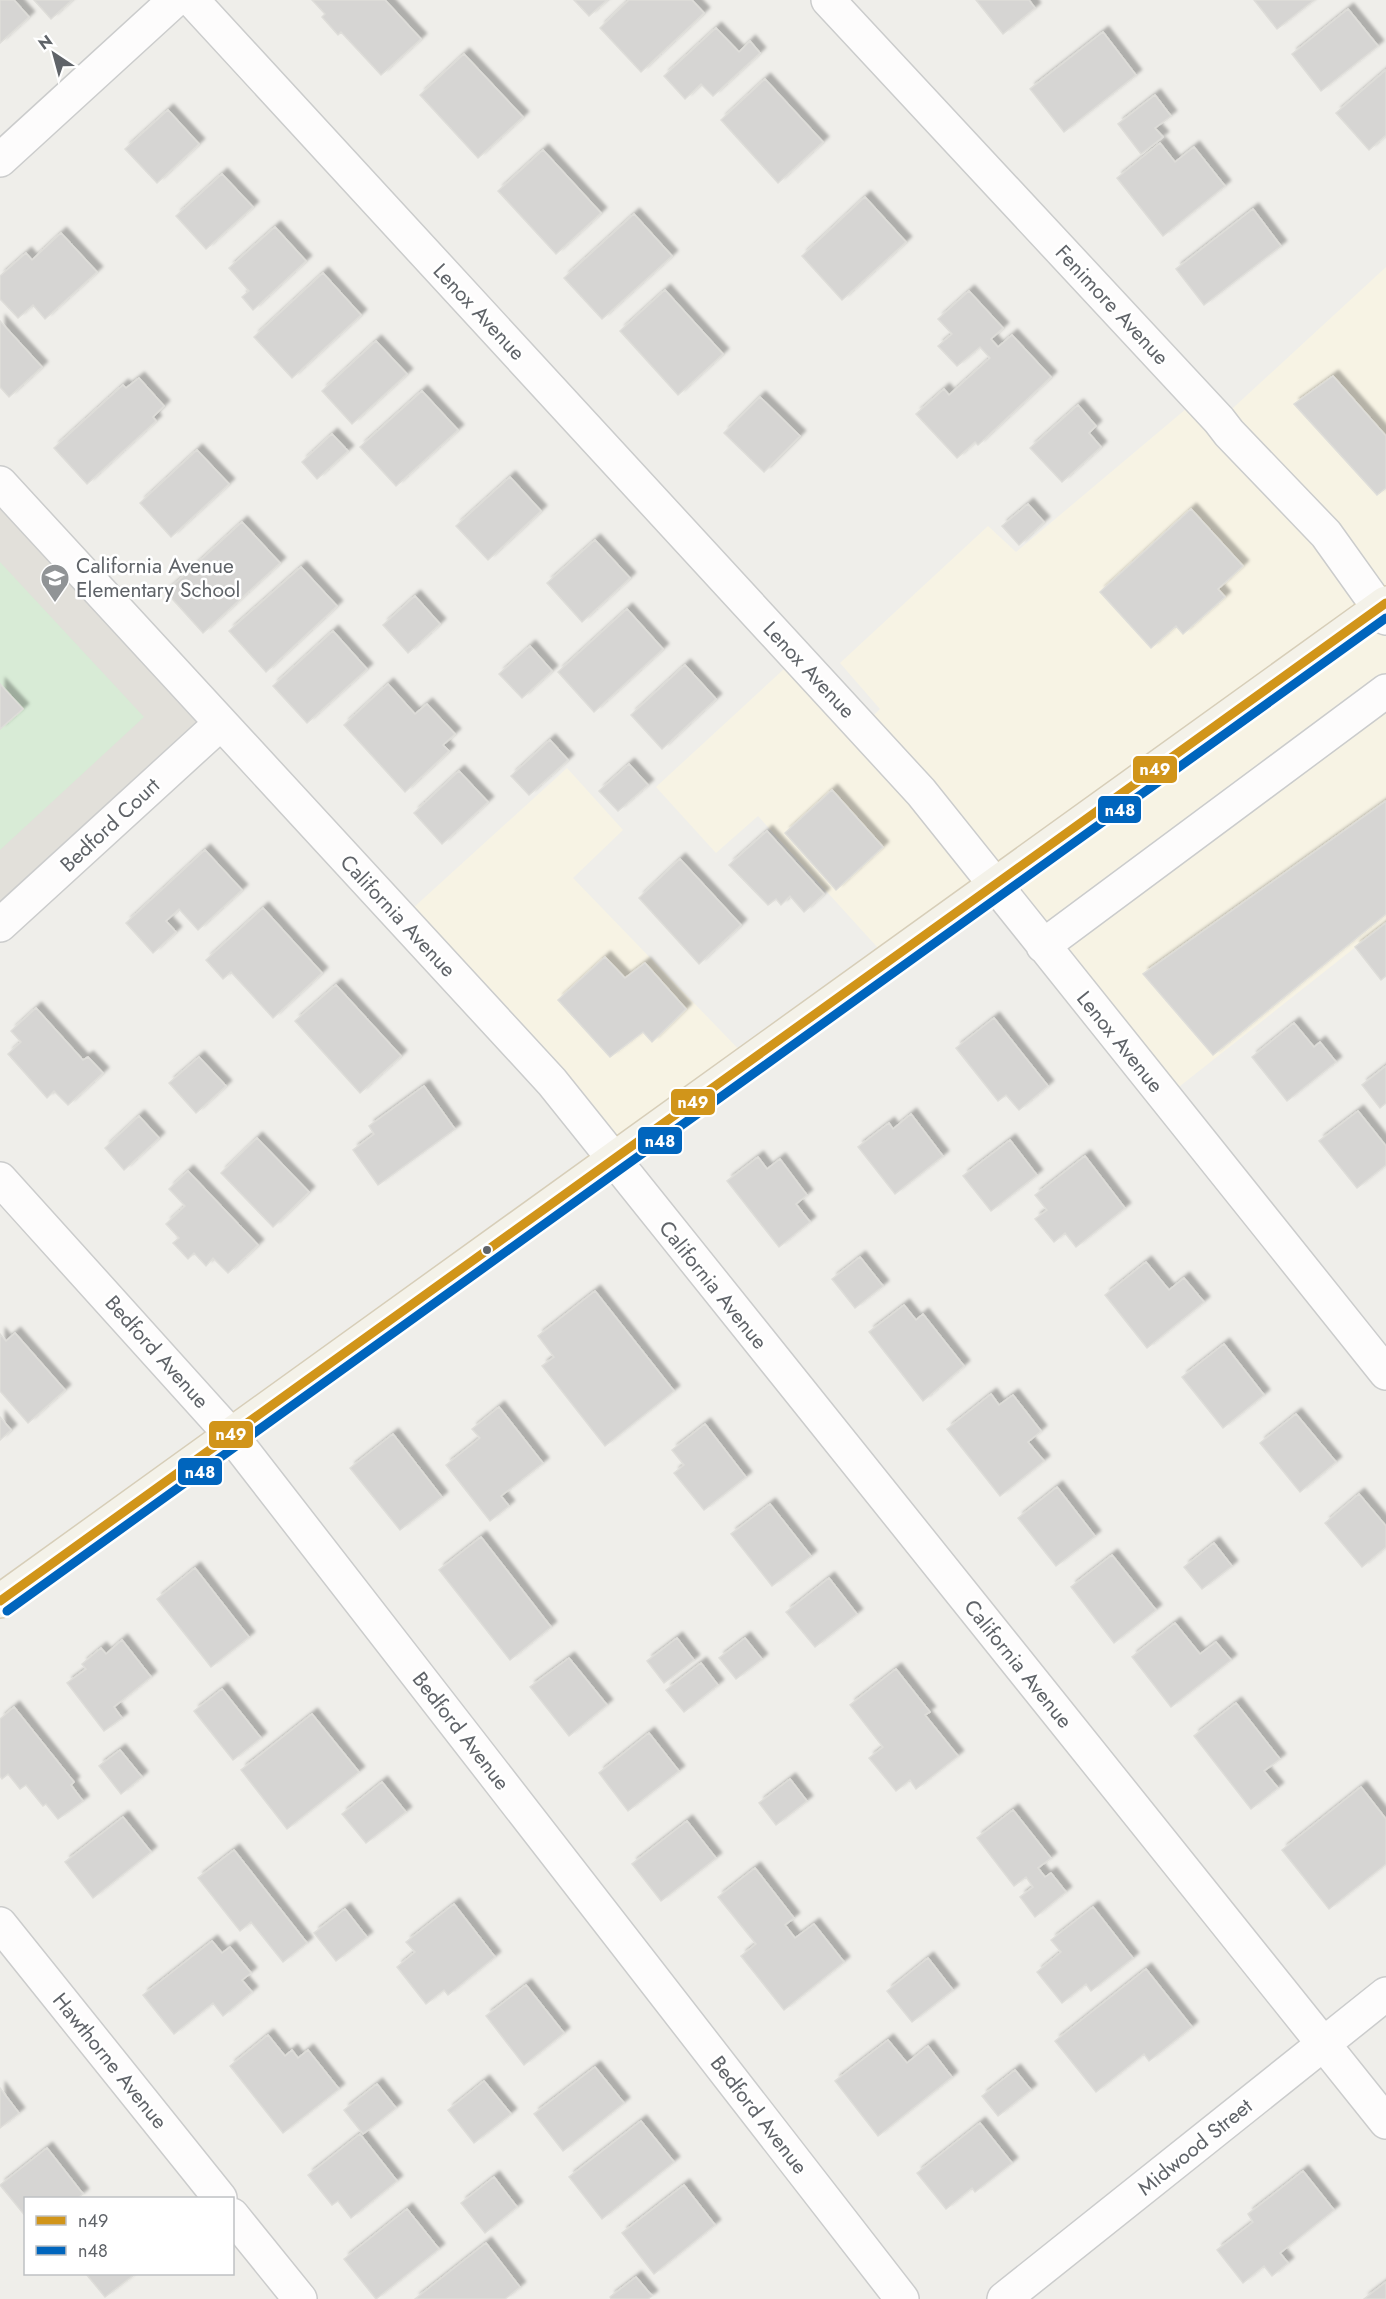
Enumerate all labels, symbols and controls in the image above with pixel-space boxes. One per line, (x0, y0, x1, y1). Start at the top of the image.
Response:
north arrow (24, 24, 84, 84)
text: N (34, 29, 57, 55)
street label: Fenimore Avenue (1048, 238, 1176, 372)
street label: Lenox Avenue (426, 257, 532, 367)
place label: California Avenue Elementary School (76, 551, 240, 605)
school or university icon: California Avenue Elementary School (39, 562, 71, 604)
street label: Lenox Avenue (756, 615, 862, 725)
line badge: n49 (1132, 755, 1178, 784)
text: n49 (1139, 758, 1171, 781)
street label: Bedford Court (53, 771, 167, 879)
line badge: n48 (1097, 795, 1142, 824)
text: n48 (1105, 799, 1135, 822)
street label: California Avenue (333, 848, 463, 984)
street label: Lenox Avenue (1070, 985, 1170, 1099)
line badge: n49 (670, 1088, 716, 1116)
text: n49 (677, 1091, 709, 1114)
line badge: n48 (637, 1126, 683, 1155)
text: n48 (645, 1130, 675, 1153)
street label: California Avenue (652, 1214, 774, 1356)
unlabelled marker (481, 1244, 493, 1256)
street label: Bedford Avenue (98, 1289, 216, 1415)
line badge: n49 (208, 1420, 254, 1449)
text: n49 (215, 1423, 247, 1446)
line badge: n48 (177, 1457, 223, 1486)
text: n48 (185, 1461, 215, 1484)
street label: California Avenue (957, 1593, 1079, 1735)
street label: Bedford Avenue (405, 1665, 517, 1797)
street label: Hawthorne Avenue (46, 1986, 174, 2136)
street label: Bedford Avenue (703, 2049, 815, 2181)
street label: Midwood Street (1131, 2091, 1259, 2203)
legend (24, 2197, 234, 2275)
text: n49 (78, 2208, 108, 2234)
text: n48 (78, 2238, 108, 2264)

